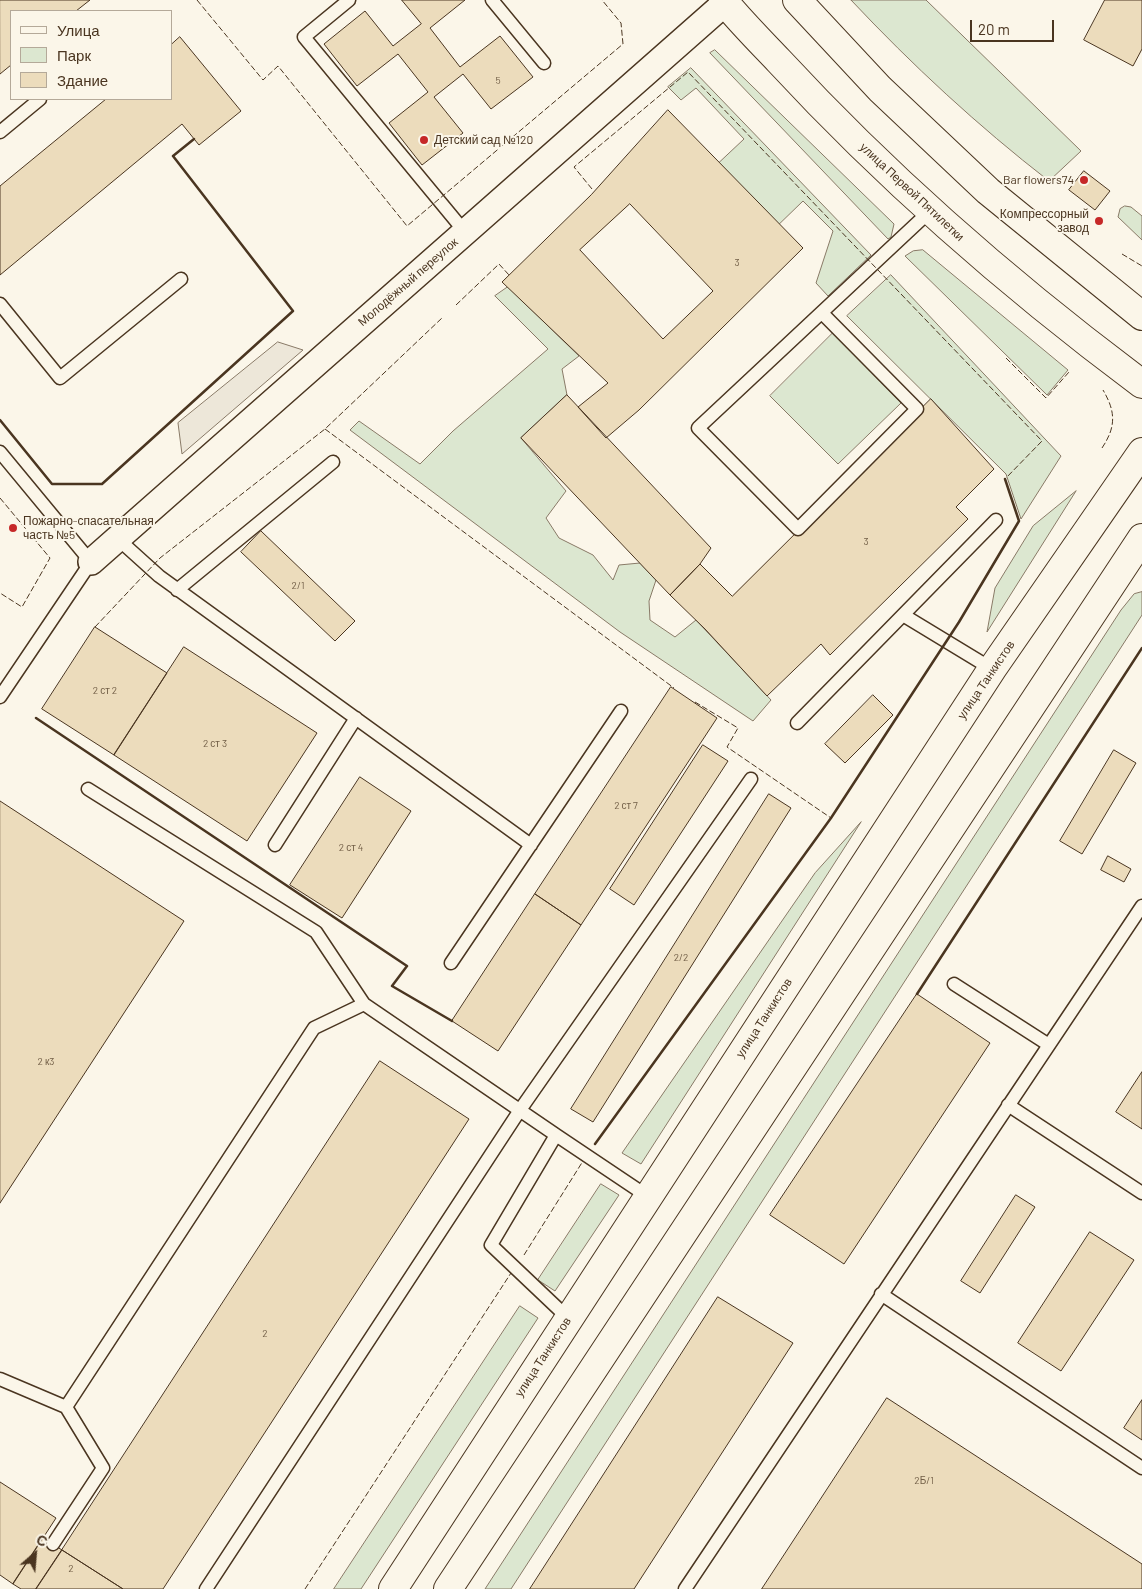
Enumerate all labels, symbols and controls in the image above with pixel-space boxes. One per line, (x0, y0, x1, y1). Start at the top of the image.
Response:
legend (10, 10, 172, 100)
scale bar (972, 10, 1056, 42)
text: 20 m (978, 20, 1010, 38)
text: Улица (57, 21, 100, 39)
text: Парк (57, 46, 91, 64)
text: Здание (57, 71, 108, 89)
house number: 5 (495, 75, 501, 87)
place label: Детский сад №120 (434, 133, 533, 147)
marker: Детский сад №120 (418, 134, 430, 146)
street label: улица Первой Пятилетки (857, 140, 967, 244)
place label: Bar flowers74 (1003, 173, 1074, 187)
marker: Bar flowers74 (1078, 174, 1090, 186)
place label: Компрессорный завод (1000, 207, 1089, 235)
marker: Компрессорный завод (1093, 215, 1105, 227)
street label: Молодёжный переулок (355, 235, 461, 329)
house number: 3 (734, 257, 740, 269)
place label: Пожарно-спасательная часть №5 (23, 514, 154, 542)
marker: Пожарно-спасательная часть №5 (7, 522, 19, 534)
house number: 3 (863, 536, 869, 548)
house number: 2/1 (292, 580, 304, 592)
street label: улица Танкистов (954, 638, 1018, 722)
house number: 2 ст 2 (93, 685, 117, 697)
house number: 2 ст 3 (203, 738, 227, 750)
house number: 2 ст 7 (614, 800, 638, 812)
house number: 2 ст 4 (339, 842, 363, 854)
house number: 2/2 (674, 952, 688, 964)
street label: улица Танкистов (733, 976, 795, 1060)
house number: 2 к3 (38, 1056, 54, 1068)
street label: улица Танкистов (512, 1315, 574, 1399)
house number: 2 (262, 1328, 268, 1340)
house number: 2Б/1 (914, 1475, 934, 1487)
north arrow (10, 1529, 60, 1579)
text: С (34, 1530, 50, 1550)
house number: 2 (68, 1563, 74, 1575)

